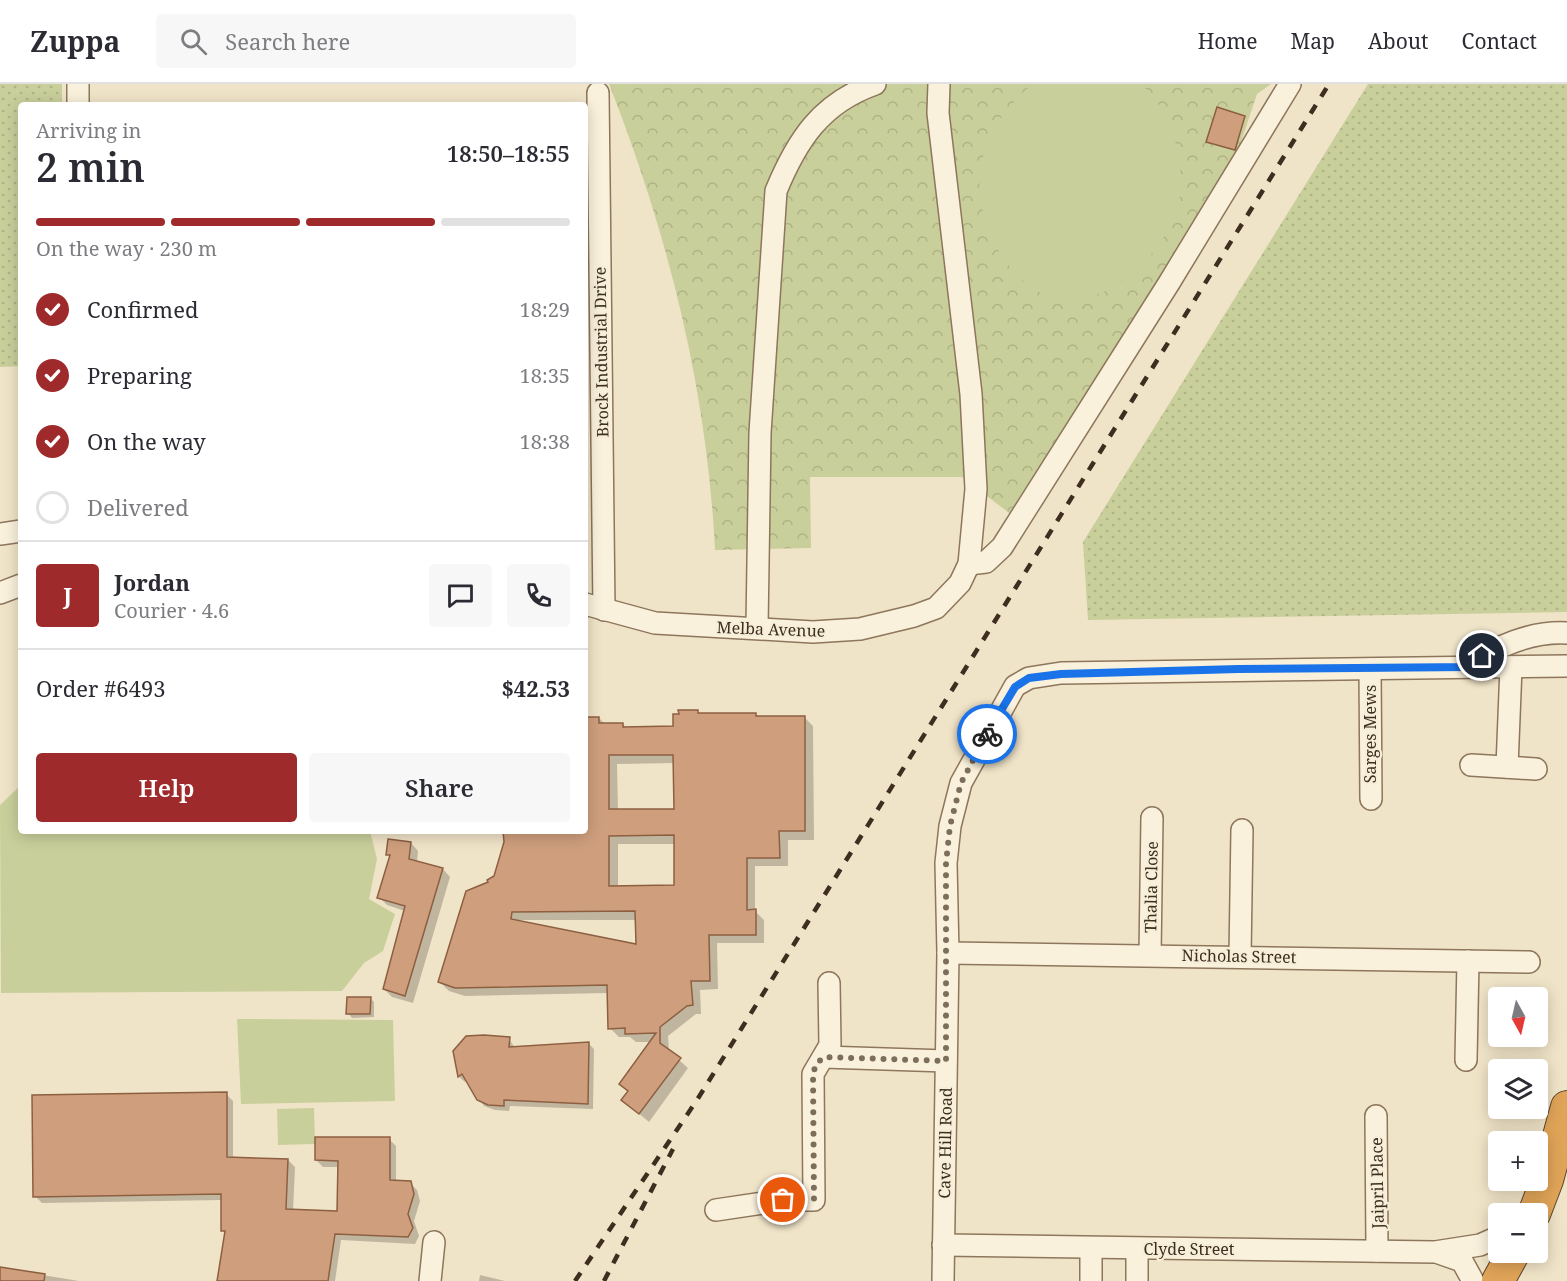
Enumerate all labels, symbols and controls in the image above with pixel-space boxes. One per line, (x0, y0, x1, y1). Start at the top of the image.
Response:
search box (156, 14, 576, 68)
text: Zuppa (30, 22, 120, 60)
icon: search (177, 25, 210, 58)
text: Search here (225, 26, 350, 56)
text: Home (1198, 27, 1258, 55)
text: Map (1291, 27, 1335, 55)
text: About (1368, 27, 1429, 55)
text: Contact (1462, 27, 1537, 55)
text: Arriving in (36, 117, 141, 144)
text: 18:50–18:55 (447, 138, 570, 168)
text: 2 min (36, 140, 145, 193)
text: On the way · 230 m (36, 235, 217, 262)
street label: Brock Industrial Drive (589, 267, 613, 437)
icon: check (36, 293, 69, 326)
text: Confirmed (87, 294, 198, 324)
text: 18:29 (520, 296, 570, 323)
icon: check (36, 359, 69, 392)
text: Preparing (87, 360, 192, 390)
text: 18:35 (520, 362, 570, 389)
icon: check (36, 425, 69, 458)
text: On the way (87, 426, 206, 456)
text: 18:38 (520, 428, 570, 455)
text: Delivered (87, 492, 189, 522)
button: chat (429, 564, 492, 627)
button: phone (507, 564, 570, 627)
text: Jordan (114, 567, 190, 597)
text: J (63, 580, 72, 610)
text: Courier · 4.6 (114, 597, 229, 624)
street label: Melba Avenue (716, 616, 826, 642)
pin (1456, 630, 1507, 681)
icon: home (1465, 639, 1498, 672)
text: Order #6493 (36, 673, 166, 703)
text: $42.53 (501, 673, 570, 703)
street label: Sarges Mews (1359, 685, 1381, 783)
courier (957, 704, 1017, 764)
icon: bike (971, 718, 1004, 751)
button: Help (36, 753, 297, 822)
button: Share (309, 753, 570, 822)
street label: Thalia Close (1139, 841, 1163, 933)
street label: Nicholas Street (1182, 944, 1297, 968)
north arrow (1488, 987, 1548, 1047)
map controls (1488, 987, 1548, 1263)
button: layers (1488, 1059, 1548, 1119)
street label: Cave Hill Road (933, 1087, 957, 1199)
button: + (1488, 1131, 1548, 1191)
street label: Jaipril Place (1365, 1137, 1389, 1230)
pin (757, 1174, 808, 1225)
icon: bag (766, 1183, 799, 1216)
button: − (1488, 1203, 1548, 1263)
street label: Clyde Street (1144, 1238, 1235, 1260)

